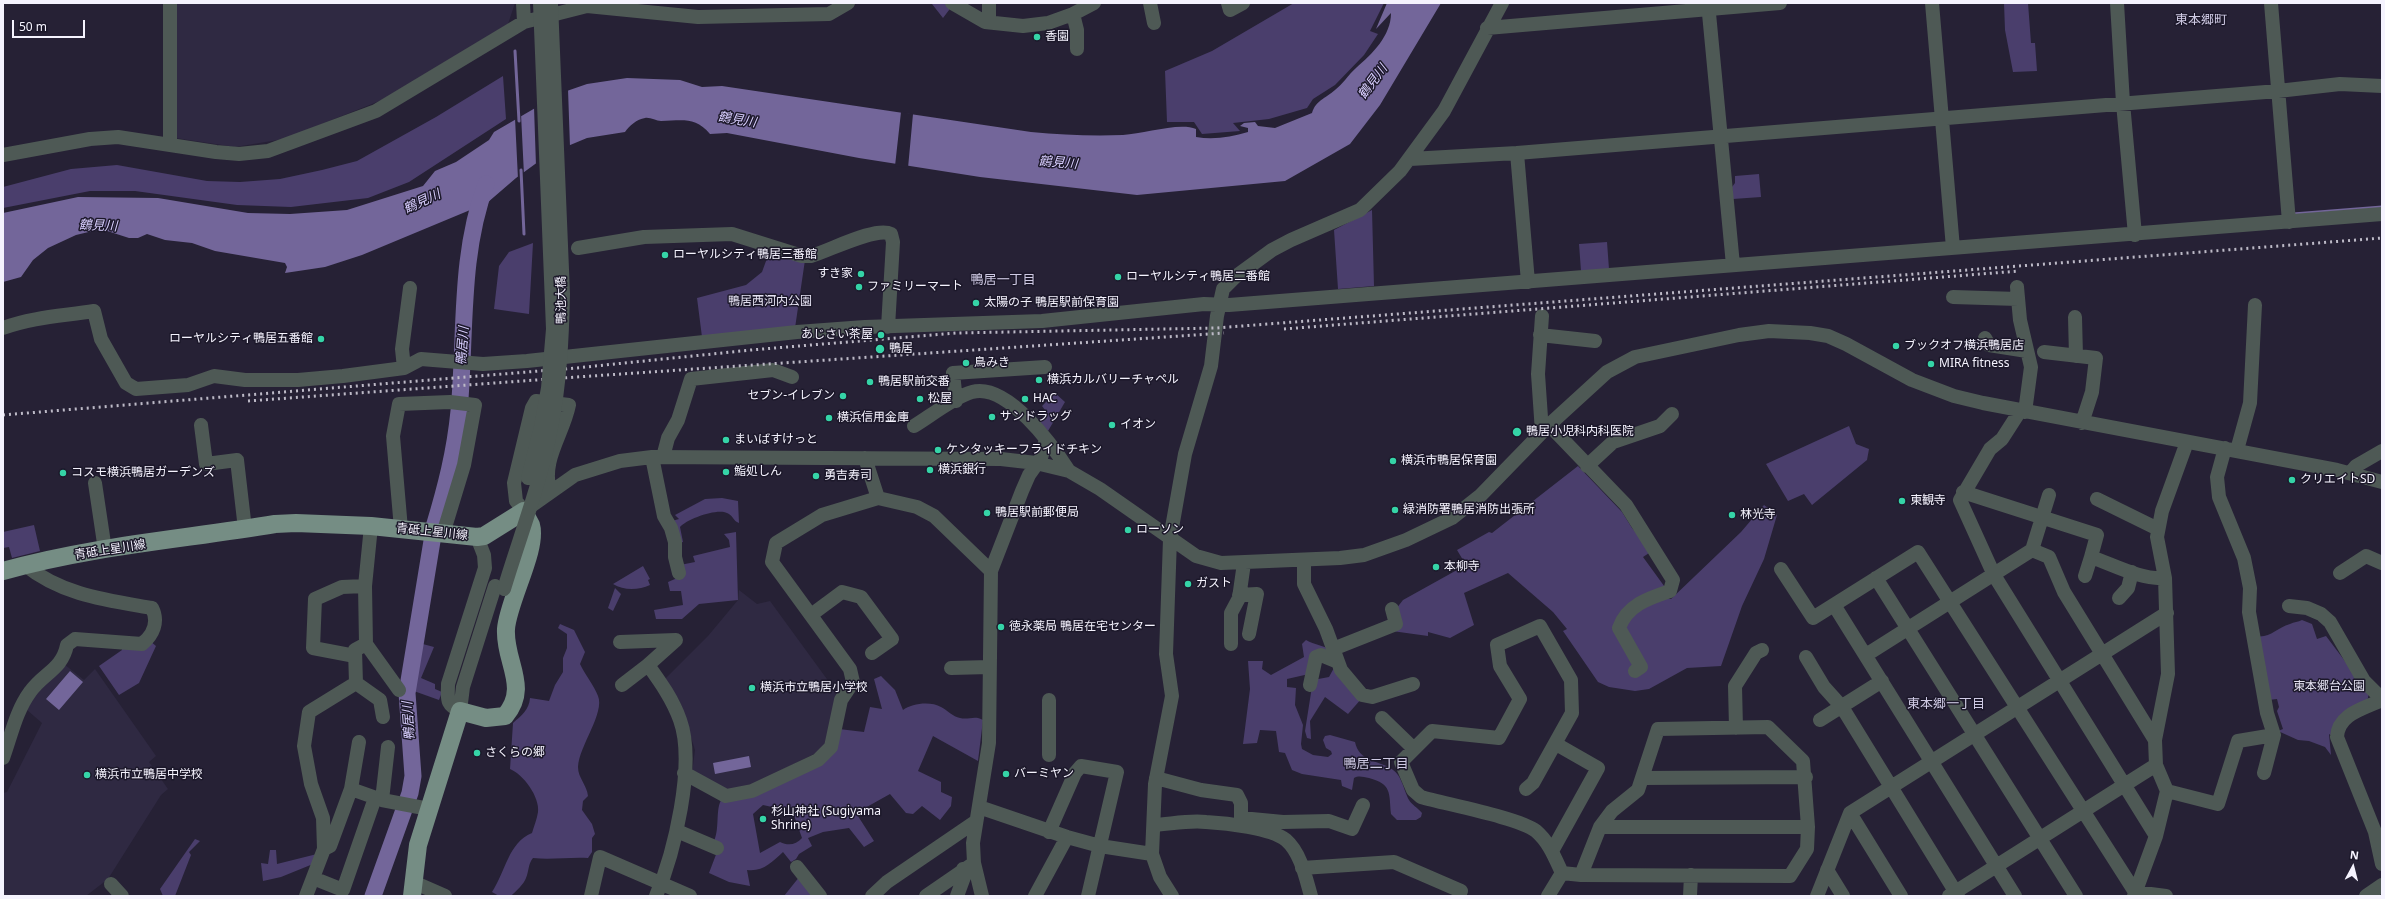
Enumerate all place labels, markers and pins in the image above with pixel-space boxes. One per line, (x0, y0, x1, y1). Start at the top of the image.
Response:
place label: 香園 (1045, 30, 1069, 44)
marker: 香園 (1032, 32, 1042, 42)
place label: ローヤルシティ鴨居三番館 (673, 248, 817, 262)
marker: ローヤルシティ鴨居三番館 (660, 250, 670, 260)
place label: すき家 (817, 267, 853, 281)
marker: すき家 (856, 269, 866, 279)
place label: ローヤルシティ鴨居二番館 (1126, 270, 1270, 284)
marker: ローヤルシティ鴨居二番館 (1113, 272, 1123, 282)
place label: ファミリーマート (867, 280, 963, 294)
marker: ファミリーマート (854, 282, 864, 292)
place label: 太陽の子 鴨居駅前保育園 (984, 296, 1119, 310)
marker: 太陽の子 鴨居駅前保育園 (971, 298, 981, 308)
place label: あじさい茶屋 (801, 328, 873, 342)
marker: あじさい茶屋 (876, 330, 886, 340)
place label: ローヤルシティ鴨居五番館 (169, 332, 313, 346)
marker: ローヤルシティ鴨居五番館 (316, 334, 326, 344)
place label: ブックオフ横浜鴨居店 (1904, 339, 2024, 353)
marker: ブックオフ横浜鴨居店 (1891, 341, 1901, 351)
place label: 鴨居 (889, 342, 913, 356)
marker: 鴨居 (874, 343, 886, 355)
place label: 鳥みき (974, 356, 1010, 370)
place label: MIRA fitness (1939, 357, 2009, 371)
marker: 鳥みき (961, 358, 971, 368)
marker: MIRA fitness (1926, 359, 1936, 369)
place label: 横浜カルバリーチャペル (1047, 373, 1179, 387)
place label: 鴨居駅前交番 (878, 375, 950, 389)
marker: 横浜カルバリーチャペル (1034, 375, 1044, 385)
marker: 鴨居駅前交番 (865, 377, 875, 387)
place label: セブン-イレブン (747, 389, 835, 403)
marker: セブン-イレブン (838, 391, 848, 401)
place label: 松屋 (928, 392, 952, 406)
place label: HAC (1033, 392, 1057, 406)
marker: 松屋 (915, 394, 925, 404)
marker: HAC (1020, 394, 1030, 404)
place label: サンドラッグ (1000, 410, 1072, 424)
place label: 横浜信用金庫 (837, 411, 909, 425)
marker: サンドラッグ (987, 412, 997, 422)
marker: 横浜信用金庫 (824, 413, 834, 423)
place label: イオン (1120, 418, 1156, 432)
marker: イオン (1107, 420, 1117, 430)
place label: 鴨居小児科内科医院 (1526, 425, 1634, 439)
marker: 鴨居小児科内科医院 (1511, 426, 1523, 438)
place label: まいばすけっと (734, 433, 818, 447)
marker: まいばすけっと (721, 435, 731, 445)
place label: ケンタッキーフライドチキン (946, 443, 1102, 457)
marker: ケンタッキーフライドチキン (933, 445, 943, 455)
place label: 横浜市鴨居保育園 (1401, 454, 1497, 468)
marker: 横浜市鴨居保育園 (1388, 456, 1398, 466)
place label: 横浜銀行 (938, 463, 986, 477)
place label: 鮨処しん (734, 465, 782, 479)
marker: 横浜銀行 (925, 465, 935, 475)
place label: コスモ横浜鴨居ガーデンズ (71, 466, 215, 480)
marker: 鮨処しん (721, 467, 731, 477)
marker: コスモ横浜鴨居ガーデンズ (58, 468, 68, 478)
place label: 勇吉寿司 (824, 469, 872, 483)
marker: 勇吉寿司 (811, 471, 821, 481)
place label: クリエイトSD (2300, 473, 2375, 487)
marker: クリエイトSD (2287, 475, 2297, 485)
place label: 東観寺 (1910, 494, 1946, 508)
marker: 東観寺 (1897, 496, 1907, 506)
place label: 緑消防署鴨居消防出張所 (1403, 503, 1535, 517)
marker: 緑消防署鴨居消防出張所 (1390, 505, 1400, 515)
place label: 鴨居駅前郵便局 (995, 506, 1079, 520)
marker: 鴨居駅前郵便局 (982, 508, 992, 518)
place label: 林光寺 (1740, 508, 1776, 522)
marker: 林光寺 (1727, 510, 1737, 520)
place label: ローソン (1136, 523, 1184, 537)
marker: ローソン (1123, 525, 1133, 535)
place label: 本柳寺 (1444, 560, 1480, 574)
marker: 本柳寺 (1431, 562, 1441, 572)
place label: ガスト (1196, 577, 1232, 591)
marker: ガスト (1183, 579, 1193, 589)
place label: 徳永薬局 鴨居在宅センター (1009, 620, 1156, 634)
marker: 徳永薬局 鴨居在宅センター (996, 622, 1006, 632)
place label: 横浜市立鴨居小学校 (760, 681, 868, 695)
marker: 横浜市立鴨居小学校 (747, 683, 757, 693)
place label: さくらの郷 (485, 746, 545, 760)
marker: さくらの郷 (472, 748, 482, 758)
place label: バーミヤン (1014, 767, 1074, 781)
place label: 横浜市立鴨居中学校 (95, 768, 203, 782)
marker: バーミヤン (1001, 769, 1011, 779)
marker: 横浜市立鴨居中学校 (82, 770, 92, 780)
place label: 杉山神社 (Sugiyama Shrine) (771, 805, 881, 833)
marker: 杉山神社 (Sugiyama Shrine) (758, 814, 768, 824)

